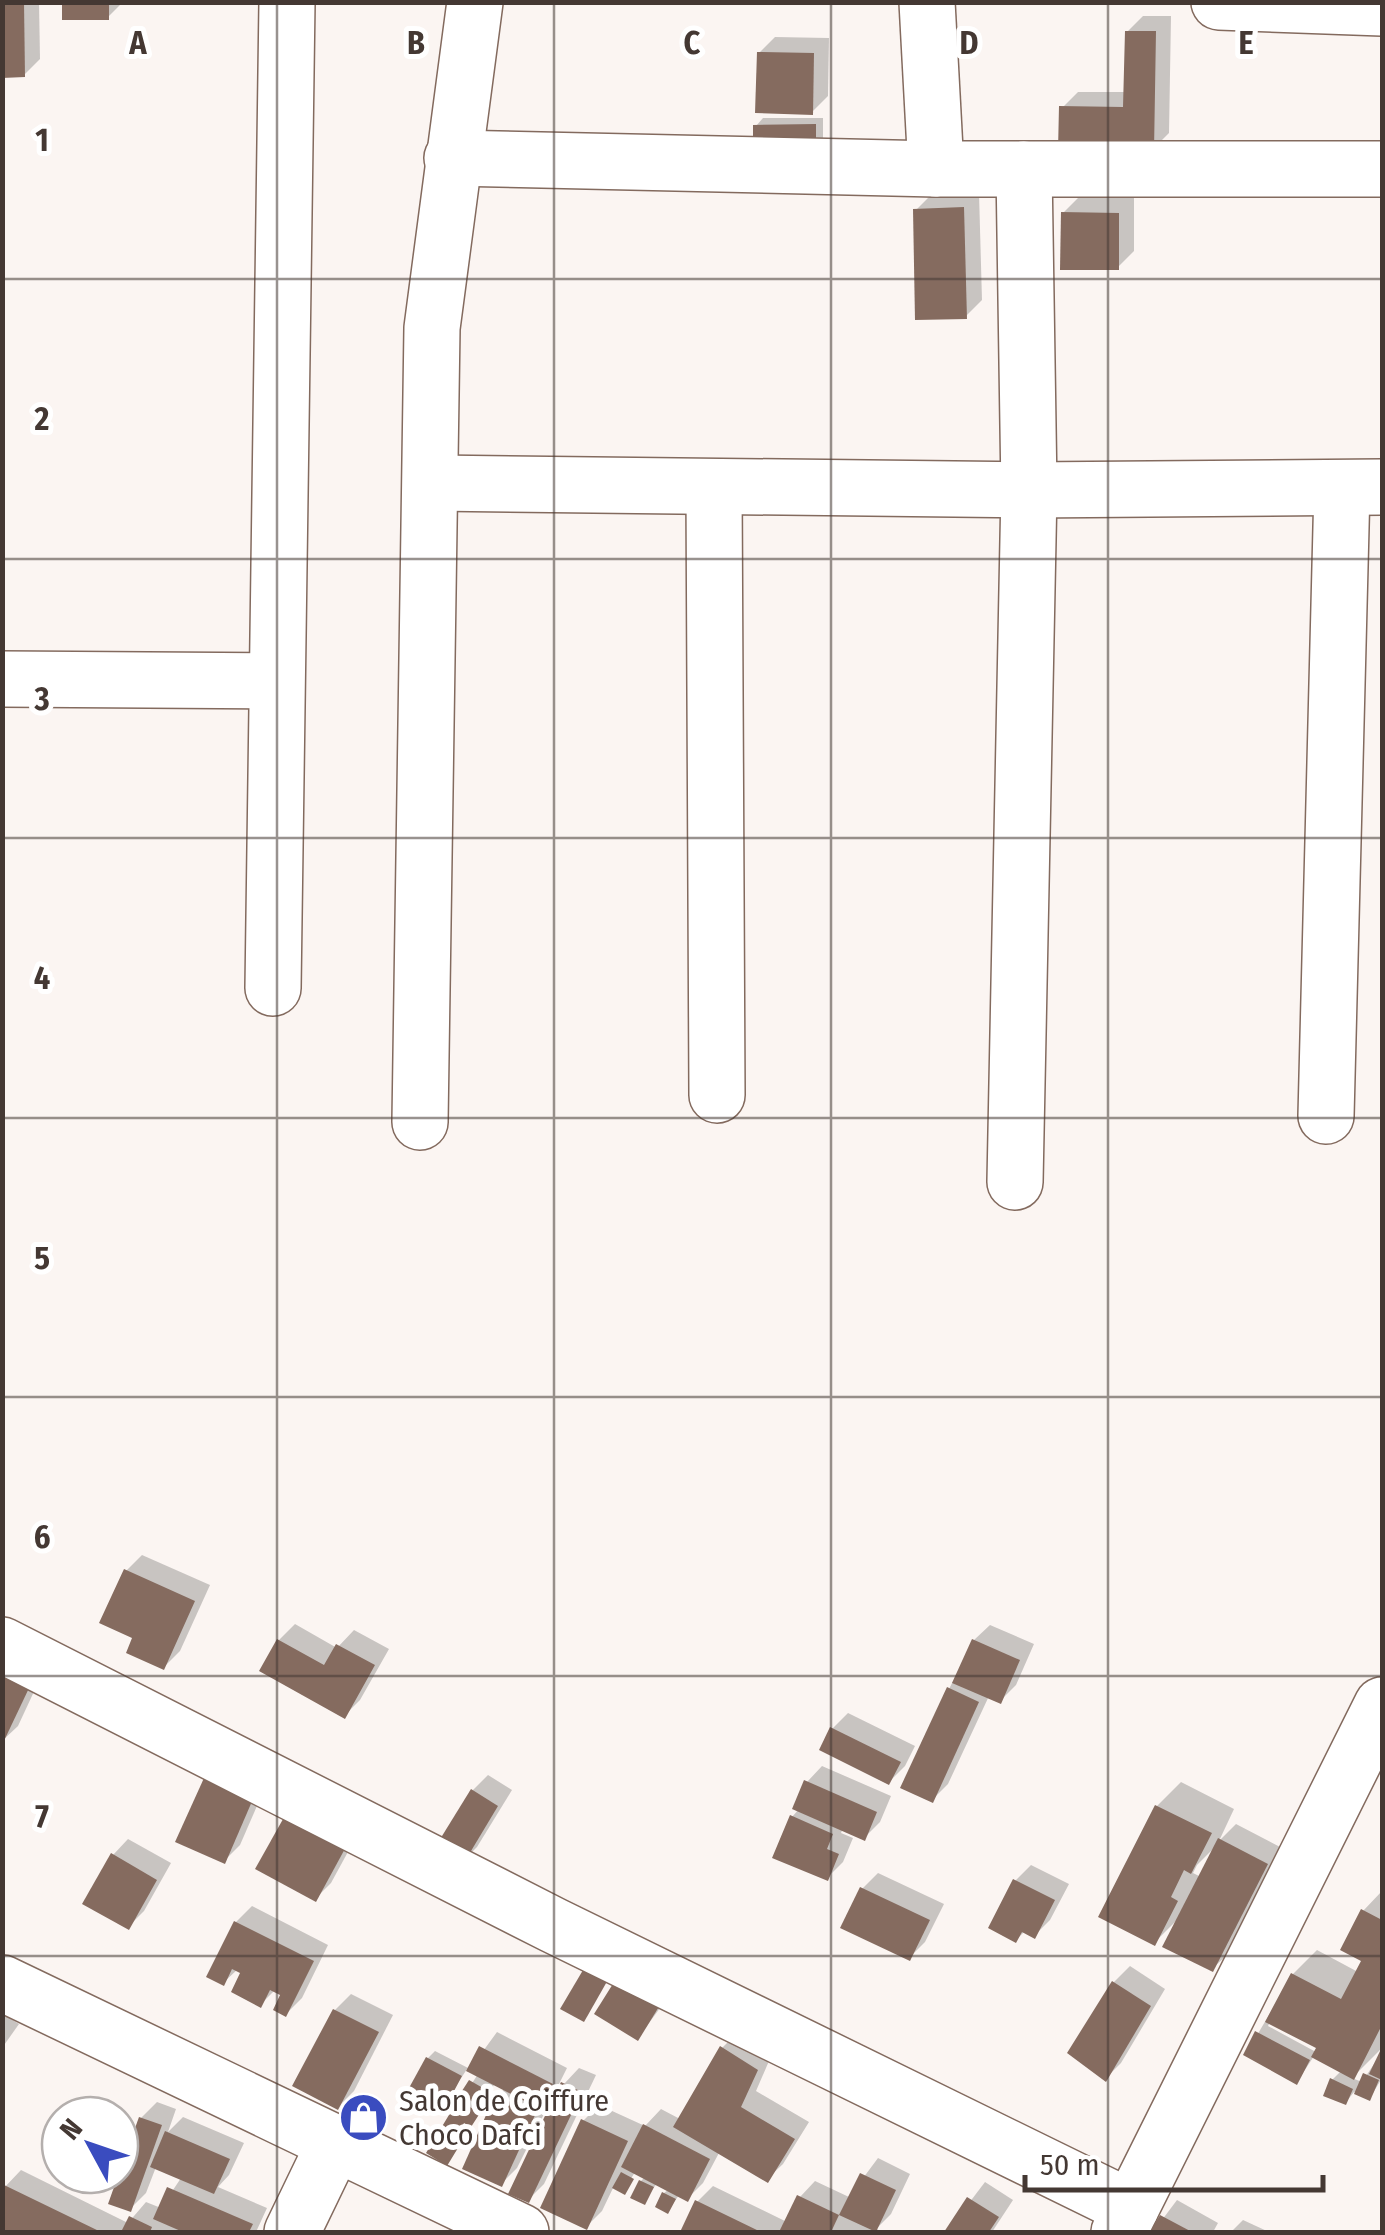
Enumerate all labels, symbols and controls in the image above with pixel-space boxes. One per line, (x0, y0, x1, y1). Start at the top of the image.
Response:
text: A (128, 24, 147, 62)
text: B (407, 24, 425, 62)
text: C (684, 24, 701, 62)
text: D (959, 24, 979, 62)
text: E (1238, 24, 1254, 62)
text: 1 (35, 121, 49, 159)
text: 2 (34, 400, 50, 438)
text: 3 (33, 680, 50, 718)
text: 4 (34, 959, 50, 997)
text: 5 (34, 1239, 50, 1277)
text: 6 (34, 1518, 50, 1556)
text: 7 (35, 1797, 49, 1835)
place label: Salon de Coiffure Choco Dafci (399, 2083, 609, 2153)
shop icon: Salon de Coiffure Choco Dafci (338, 2092, 390, 2144)
north arrow (40, 2095, 140, 2195)
text: N (53, 2112, 89, 2146)
scale bar (1025, 2130, 1322, 2192)
text: 50 m (1040, 2147, 1100, 2183)

